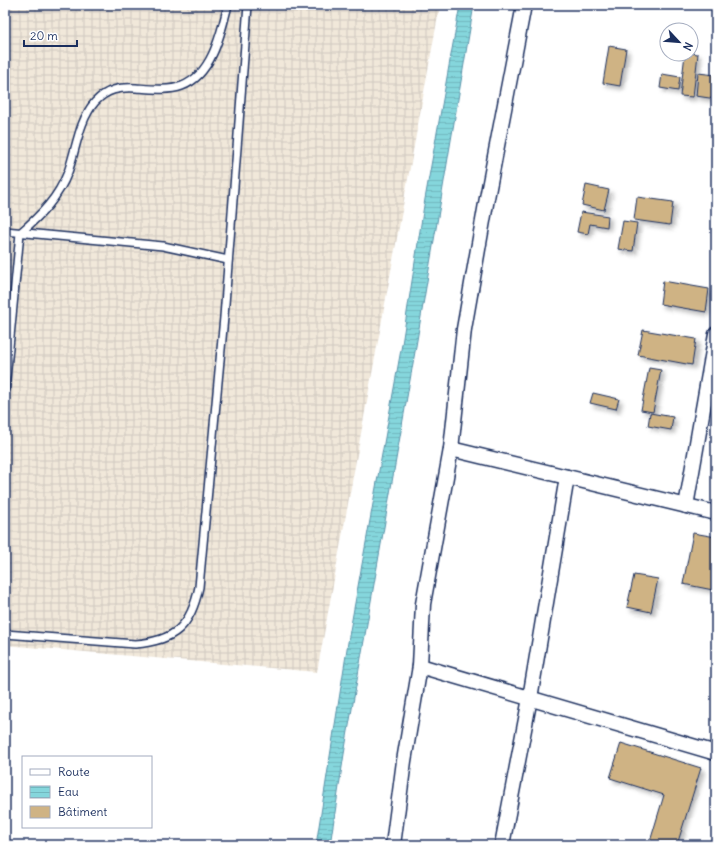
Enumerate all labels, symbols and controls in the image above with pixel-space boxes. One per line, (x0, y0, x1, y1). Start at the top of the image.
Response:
scale bar (24, 22, 77, 48)
north arrow (659, 22, 699, 62)
text: 20 m (30, 28, 58, 43)
text: N (680, 40, 696, 53)
legend (22, 756, 152, 828)
text: Route (58, 764, 90, 779)
text: Eau (58, 784, 79, 799)
text: Bâtiment (58, 804, 107, 819)

